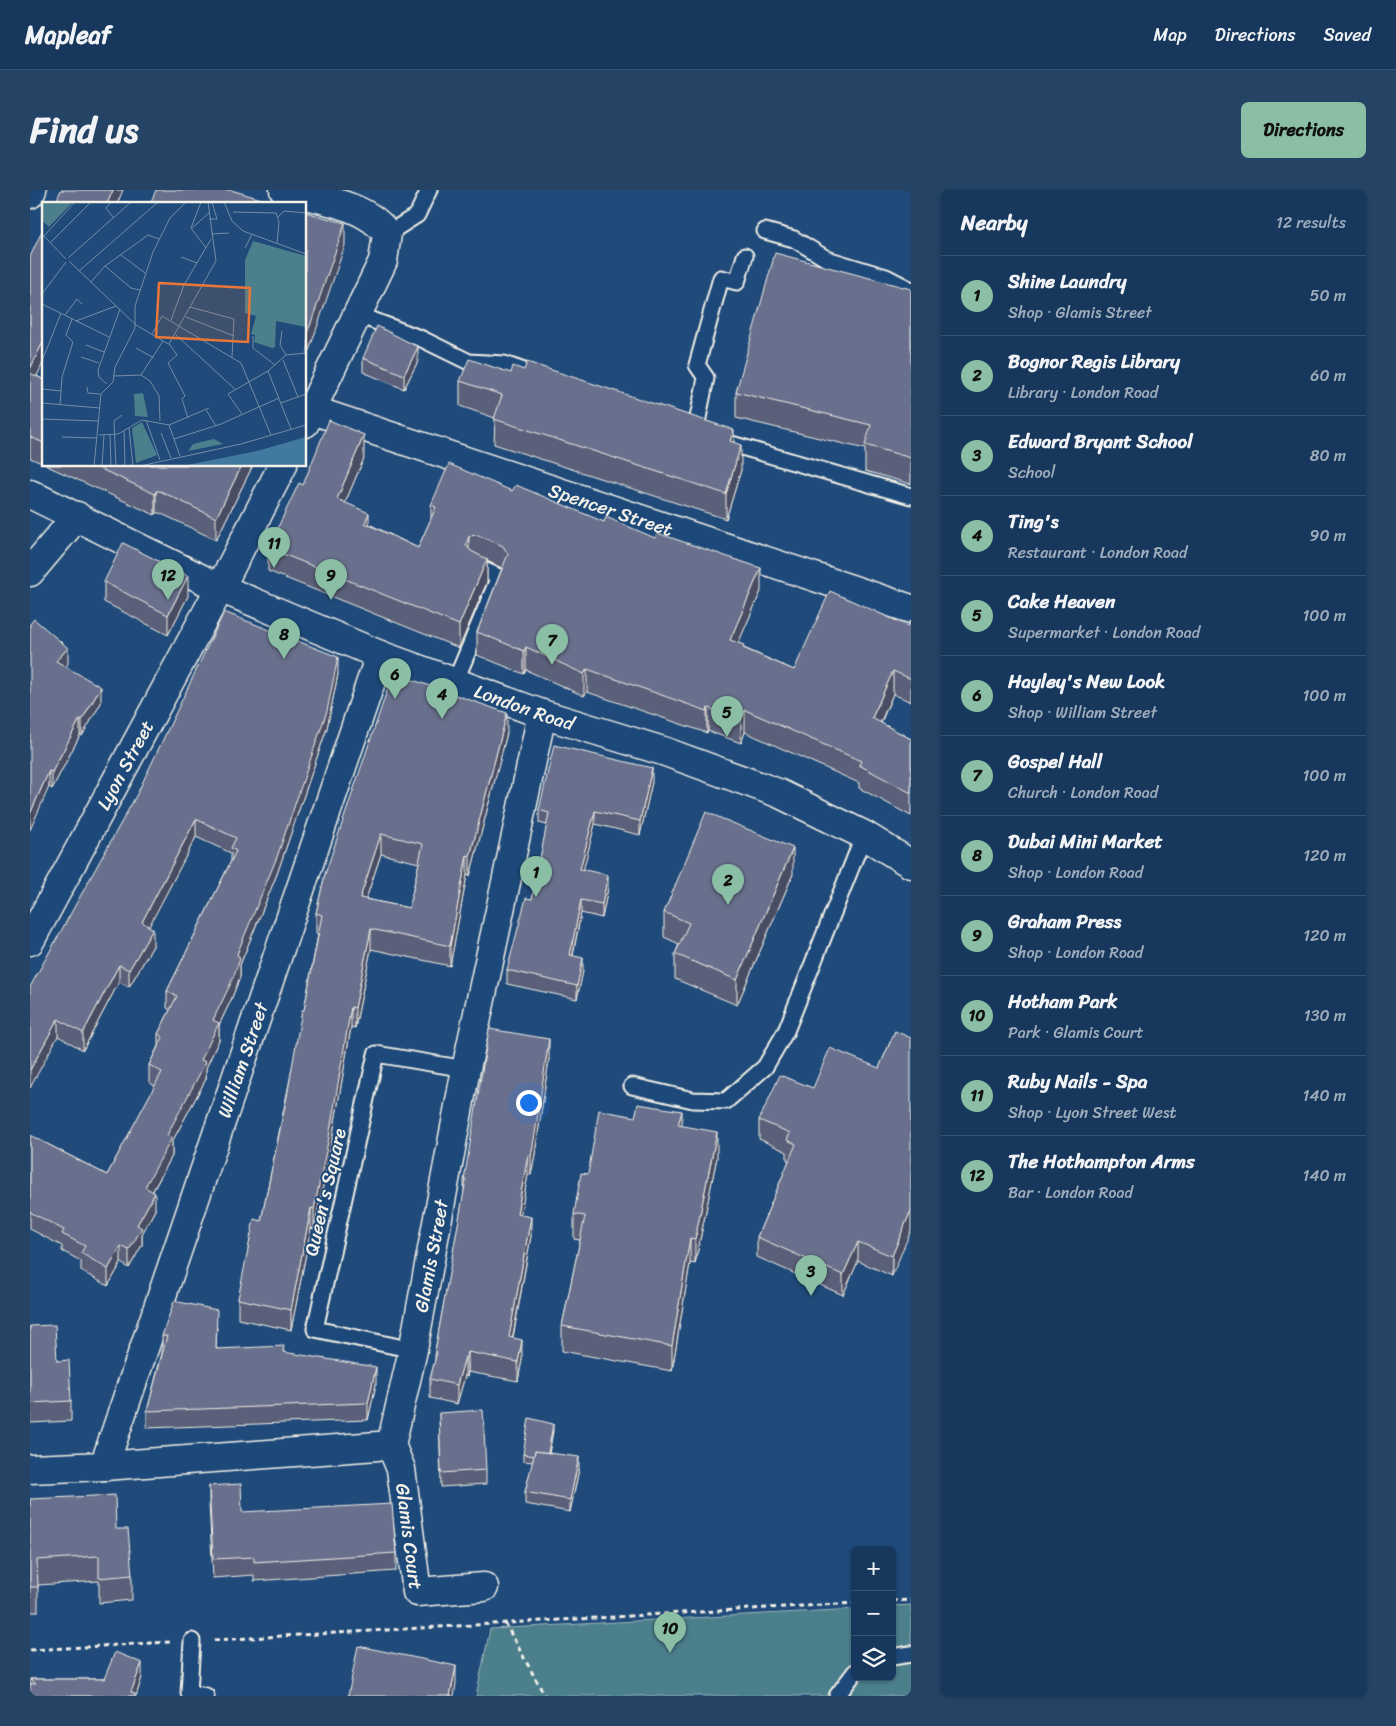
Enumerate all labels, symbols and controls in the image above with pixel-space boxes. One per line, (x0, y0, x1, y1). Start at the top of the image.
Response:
text: Mapleaf (25, 14, 111, 56)
text: Map (1154, 19, 1187, 51)
text: Directions (1215, 19, 1296, 51)
text: Saved (1324, 19, 1371, 51)
text: Find us (30, 99, 138, 161)
button: Directions (1241, 102, 1366, 158)
inset map (42, 202, 306, 466)
text: Nearby (961, 204, 1027, 242)
text: 12 results (1276, 208, 1346, 237)
text: Shine Laundry (1008, 265, 1126, 298)
text: 1 (974, 281, 980, 310)
text: 50 m (1310, 281, 1346, 310)
text: Shop · Glamis Street (1008, 298, 1152, 327)
text: Bognor Regis Library (1008, 345, 1180, 378)
text: 2 (972, 361, 982, 390)
text: 60 m (1310, 361, 1346, 390)
text: Library · London Road (1008, 378, 1158, 407)
text: Edward Bryant School (1008, 425, 1193, 458)
text: 3 (973, 441, 981, 470)
text: 80 m (1310, 441, 1346, 470)
text: School (1008, 458, 1055, 487)
street label: Spencer Street (544, 473, 678, 545)
text: Ting's (1008, 505, 1059, 538)
text: 4 (972, 521, 982, 550)
text: 90 m (1310, 521, 1346, 550)
pin: 11 (258, 527, 290, 568)
text: Restaurant · London Road (1008, 538, 1187, 567)
pin: 12 (152, 559, 184, 600)
pin: 9 (315, 559, 347, 600)
text: Cake Heaven (1008, 585, 1115, 618)
text: 5 (972, 601, 982, 630)
text: 100 m (1302, 601, 1346, 630)
pin: 8 (268, 618, 300, 659)
text: Supermarket · London Road (1008, 618, 1200, 647)
pin: 7 (536, 624, 568, 665)
pin: 6 (379, 658, 411, 699)
text: Hayley's New Look (1008, 665, 1165, 698)
street label: London Road (470, 674, 580, 740)
pin: 4 (426, 678, 458, 719)
text: 6 (972, 681, 982, 710)
text: 100 m (1302, 681, 1346, 710)
pin: 5 (711, 696, 743, 737)
text: Shop · William Street (1008, 698, 1157, 727)
street label: Lyon Street (87, 714, 163, 816)
text: Gospel Hall (1008, 745, 1102, 778)
text: 7 (972, 761, 982, 790)
text: 100 m (1302, 761, 1346, 790)
text: Church · London Road (1008, 778, 1158, 807)
text: Dubai Mini Market (1008, 825, 1162, 858)
text: 8 (972, 841, 982, 870)
text: 120 m (1303, 841, 1346, 870)
pin: 1 (520, 856, 552, 897)
text: Shop · London Road (1008, 858, 1143, 887)
pin: 2 (712, 864, 744, 905)
text: Graham Press (1008, 905, 1121, 938)
text: 9 (972, 921, 982, 950)
text: 120 m (1303, 921, 1346, 950)
text: Shop · London Road (1008, 938, 1143, 967)
text: Hotham Park (1008, 985, 1117, 1018)
street label: William Street (207, 996, 278, 1122)
text: 10 (969, 1001, 985, 1030)
text: 130 m (1304, 1001, 1346, 1030)
text: Park · Glamis Court (1008, 1018, 1143, 1047)
text: Ruby Nails - Spa (1008, 1065, 1147, 1098)
text: 11 (970, 1081, 984, 1110)
text: 140 m (1303, 1081, 1346, 1110)
your location (516, 1090, 542, 1116)
text: Shop · Lyon Street West (1008, 1098, 1176, 1127)
street label: Queen's Square (294, 1125, 356, 1259)
text: The Hothampton Arms (1008, 1145, 1195, 1178)
text: 12 (969, 1161, 985, 1190)
text: 140 m (1303, 1161, 1346, 1190)
text: Bar · London Road (1008, 1178, 1133, 1207)
street label: Glamis Street (404, 1196, 458, 1315)
pin: 3 (795, 1255, 827, 1296)
street label: Glamis Court (387, 1481, 433, 1592)
map controls (851, 1546, 896, 1681)
button: + (851, 1546, 896, 1591)
button: − (851, 1591, 896, 1636)
pin: 10 (654, 1612, 686, 1653)
button: layers (851, 1636, 896, 1681)

